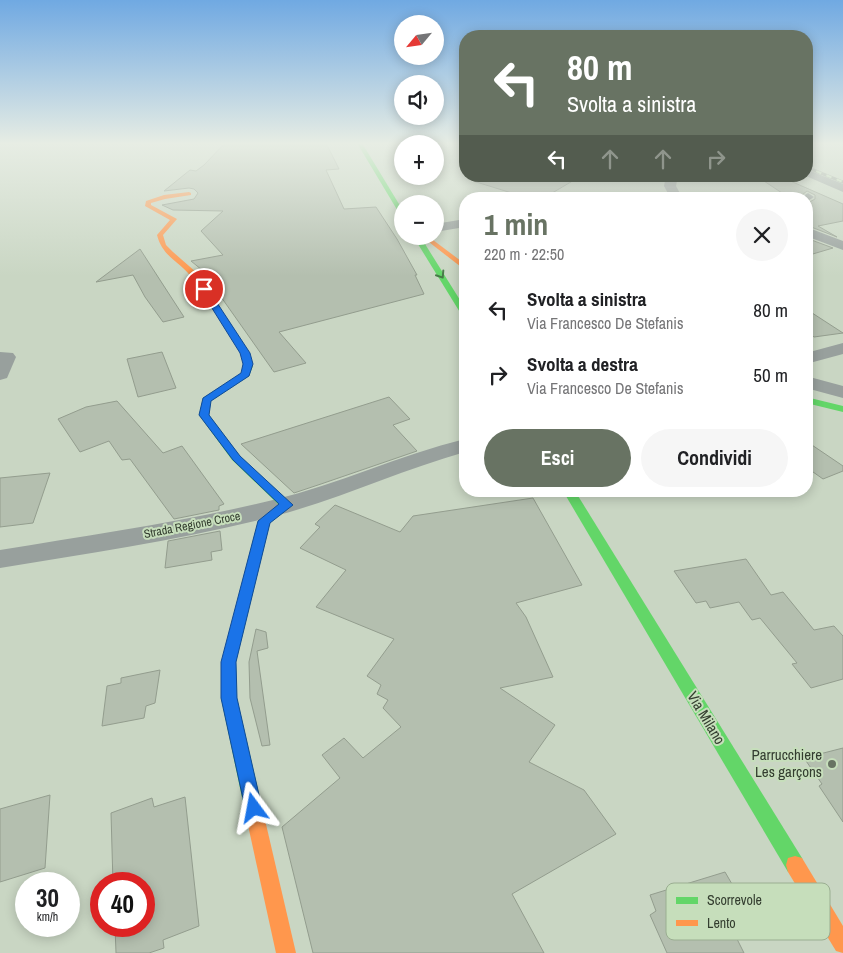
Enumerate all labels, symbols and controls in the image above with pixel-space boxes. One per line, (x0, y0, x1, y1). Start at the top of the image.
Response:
north arrow (394, 15, 444, 65)
map controls (394, 15, 444, 245)
text: 80 m (567, 44, 632, 91)
icon: left (484, 50, 549, 115)
button: sound (394, 75, 444, 125)
text: Svolta a sinistra (567, 89, 696, 119)
button: + (394, 135, 444, 185)
icon: left (543, 145, 571, 173)
icon: ahead (596, 145, 624, 173)
icon: ahead (649, 145, 677, 173)
icon: right (702, 145, 730, 173)
button: − (394, 195, 444, 245)
text: 1 min (484, 204, 548, 244)
button: close (736, 209, 788, 261)
text: 220 m · 22:50 (484, 243, 564, 265)
pin (183, 268, 225, 310)
one-way arrow (435, 269, 444, 279)
icon: arrive (190, 275, 218, 303)
text: Svolta a sinistra (527, 286, 647, 312)
icon: left (484, 296, 512, 324)
text: 80 m (753, 297, 788, 323)
text: Via Francesco De Stefanis (527, 312, 684, 334)
text: Svolta a destra (527, 351, 638, 377)
icon: right (484, 361, 512, 389)
text: 50 m (753, 362, 788, 388)
text: Via Francesco De Stefanis (527, 377, 684, 399)
button: Esci (484, 429, 631, 487)
button: Condividi (641, 429, 788, 487)
street label: Strada Regione Croce (142, 508, 242, 542)
street label: Via Milano (682, 687, 731, 748)
place label: Parrucchiere Les garçons (752, 744, 822, 782)
marker: Parrucchiere Les garçons (826, 758, 838, 770)
position arrow (227, 781, 279, 833)
speed limit sign: 40 (90, 872, 155, 937)
text: 30 (36, 881, 59, 915)
legend (666, 883, 830, 940)
text: Scorrevole (707, 891, 762, 909)
text: km/h (37, 909, 58, 925)
text: Lento (707, 914, 736, 932)

